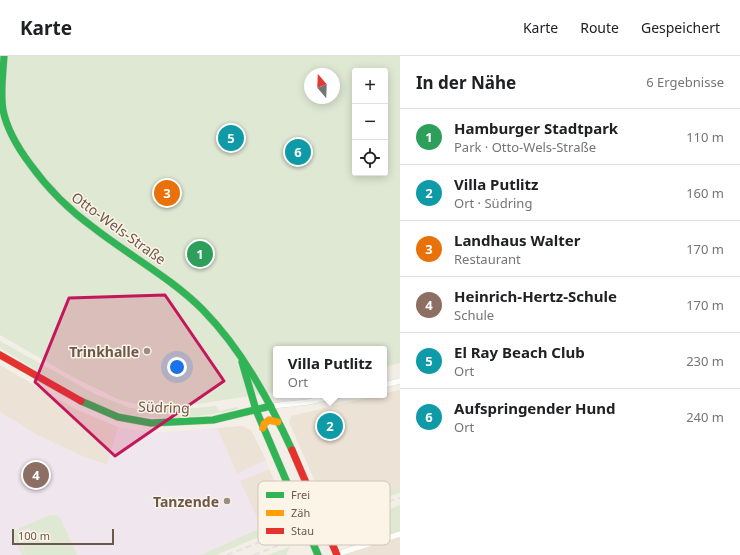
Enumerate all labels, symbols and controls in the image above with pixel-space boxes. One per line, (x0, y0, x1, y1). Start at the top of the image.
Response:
text: Karte (20, 15, 72, 41)
text: Karte (523, 18, 558, 37)
text: Route (580, 18, 619, 37)
text: Gespeichert (641, 18, 720, 37)
north arrow (304, 68, 340, 104)
map controls (352, 68, 388, 176)
button: + (352, 68, 388, 104)
text: In der Nähe (416, 71, 516, 94)
text: 6 Ergebnisse (646, 73, 724, 91)
button: − (352, 104, 388, 140)
text: Hamburger Stadtpark (454, 118, 618, 138)
pin: 5 (218, 123, 244, 153)
text: 1 (425, 128, 433, 146)
text: 110 m (686, 128, 724, 146)
pin: 6 (285, 137, 311, 167)
text: Park · Otto-Wels-Straße (454, 138, 596, 156)
button: locate (352, 140, 388, 176)
text: Villa Putlitz (454, 174, 539, 194)
pin: 3 (154, 178, 180, 208)
text: 2 (425, 184, 433, 202)
text: 160 m (686, 184, 724, 202)
street label: Otto-Wels-Straße (68, 187, 170, 269)
text: Ort · Südring (454, 194, 532, 212)
text: Landhaus Walter (454, 230, 580, 250)
pin: 1 (187, 239, 213, 269)
text: 3 (425, 240, 433, 258)
text: 170 m (686, 240, 724, 258)
text: Restaurant (454, 250, 521, 268)
text: Heinrich-Hertz-Schule (454, 286, 617, 306)
text: 4 (425, 296, 433, 314)
text: 170 m (686, 296, 724, 314)
text: Schule (454, 306, 494, 324)
place label: Trinkhalle (69, 342, 139, 361)
text: El Ray Beach Club (454, 342, 585, 362)
marker: Trinkhalle (142, 346, 152, 356)
popup (273, 346, 387, 398)
text: 5 (425, 352, 433, 370)
text: 230 m (686, 352, 724, 370)
text: Villa Putlitz (288, 353, 372, 373)
your location (167, 357, 187, 377)
text: Ort (454, 362, 474, 380)
text: Ort (288, 373, 308, 391)
street label: Südring (138, 397, 190, 417)
text: Aufspringender Hund (454, 398, 616, 418)
text: 6 (425, 408, 433, 426)
text: 240 m (686, 408, 724, 426)
pin: 2 (317, 411, 343, 441)
text: Ort (454, 418, 474, 436)
pin: 4 (23, 460, 49, 490)
legend (258, 481, 390, 545)
text: Frei (291, 487, 310, 502)
place label: Tanzende (153, 492, 219, 511)
marker: Tanzende (222, 496, 232, 506)
text: Zäh (291, 505, 310, 520)
text: Stau (291, 523, 314, 538)
scale bar (12, 527, 114, 546)
text: 100 m (18, 528, 50, 543)

